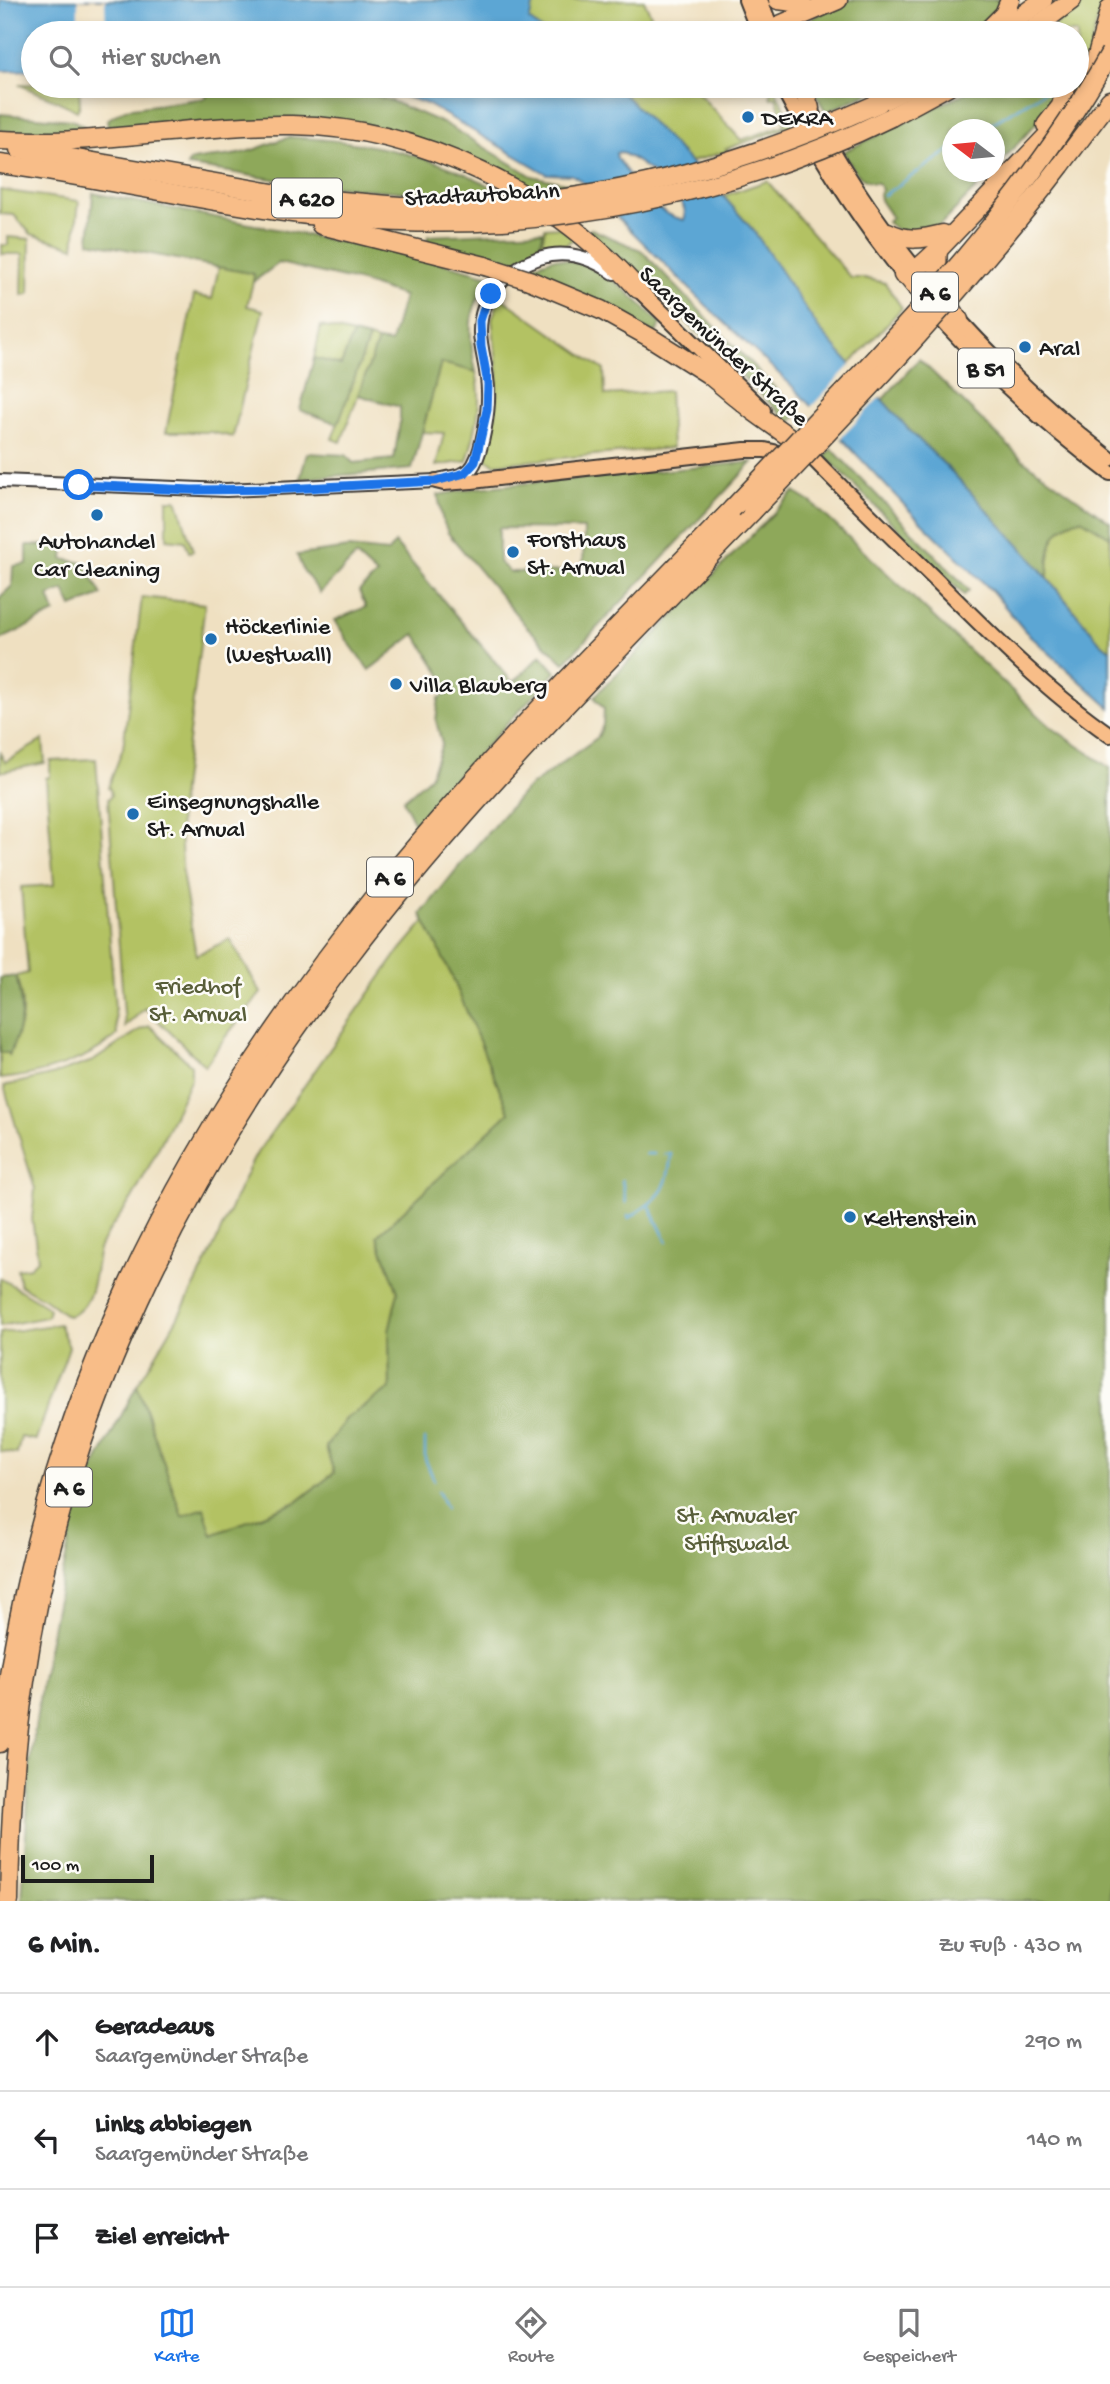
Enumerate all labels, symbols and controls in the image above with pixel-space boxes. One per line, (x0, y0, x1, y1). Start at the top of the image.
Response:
search box (21, 21, 1089, 98)
icon: search (45, 41, 83, 79)
text: Hier suchen (101, 44, 221, 75)
place label: DEKRA (760, 106, 834, 135)
marker: DEKRA (740, 109, 756, 125)
north arrow (942, 119, 1005, 182)
road number: A 620 (272, 178, 342, 218)
street label: Stadtautobahn (404, 178, 561, 215)
street label: Saargemünder Straße (631, 261, 814, 434)
road number: A 6 (912, 272, 958, 312)
route end (475, 278, 506, 309)
place label: Aral (1039, 336, 1080, 365)
marker: Aral (1017, 339, 1033, 355)
road number: B 51 (958, 348, 1014, 388)
route start (63, 469, 94, 500)
marker: Autohandel Car Cleaning (89, 507, 105, 523)
place label: Forsthaus St. Arnual (526, 527, 626, 584)
place label: Autohandel Car Cleaning (34, 529, 160, 586)
marker: Forsthaus St. Arnual (505, 544, 521, 560)
place label: Höckerlinie (Westwall) (225, 614, 333, 671)
marker: Höckerlinie (Westwall) (203, 631, 219, 647)
place label: Villa Blauberg (409, 673, 547, 702)
marker: Villa Blauberg (388, 676, 404, 692)
place label: Einsegnungshalle St. Arnual (147, 789, 320, 846)
marker: Einsegnungshalle St. Arnual (125, 806, 141, 822)
road number: A 6 (367, 858, 413, 897)
park label: Friedhof St. Arnual (149, 974, 247, 1031)
place label: Keltenstein (864, 1206, 977, 1235)
marker: Keltenstein (842, 1209, 858, 1225)
road number: A 6 (46, 1468, 92, 1506)
park label: St. Arnualer Stiftswald (677, 1503, 798, 1560)
scale bar (21, 1852, 154, 1884)
text: 100 m (32, 1855, 79, 1878)
text: 6 Min. (28, 1929, 101, 1964)
text: Zu Fuß · 430 m (939, 1933, 1082, 1960)
text: Geradeaus (95, 2013, 213, 2044)
icon: ahead (28, 2023, 66, 2061)
text: 290 m (1024, 2029, 1082, 2056)
text: Saargemünder Straße (95, 2044, 308, 2071)
text: Links abbiegen (95, 2111, 251, 2142)
icon: left (28, 2121, 66, 2159)
text: 140 m (1027, 2127, 1082, 2154)
text: Saargemünder Straße (95, 2142, 308, 2169)
icon: arrive (28, 2219, 66, 2257)
text: Ziel erreicht (95, 2223, 227, 2254)
tab: Karte (154, 2304, 200, 2369)
tab: Route (508, 2304, 554, 2369)
tab: Gespeichert (863, 2304, 956, 2369)

